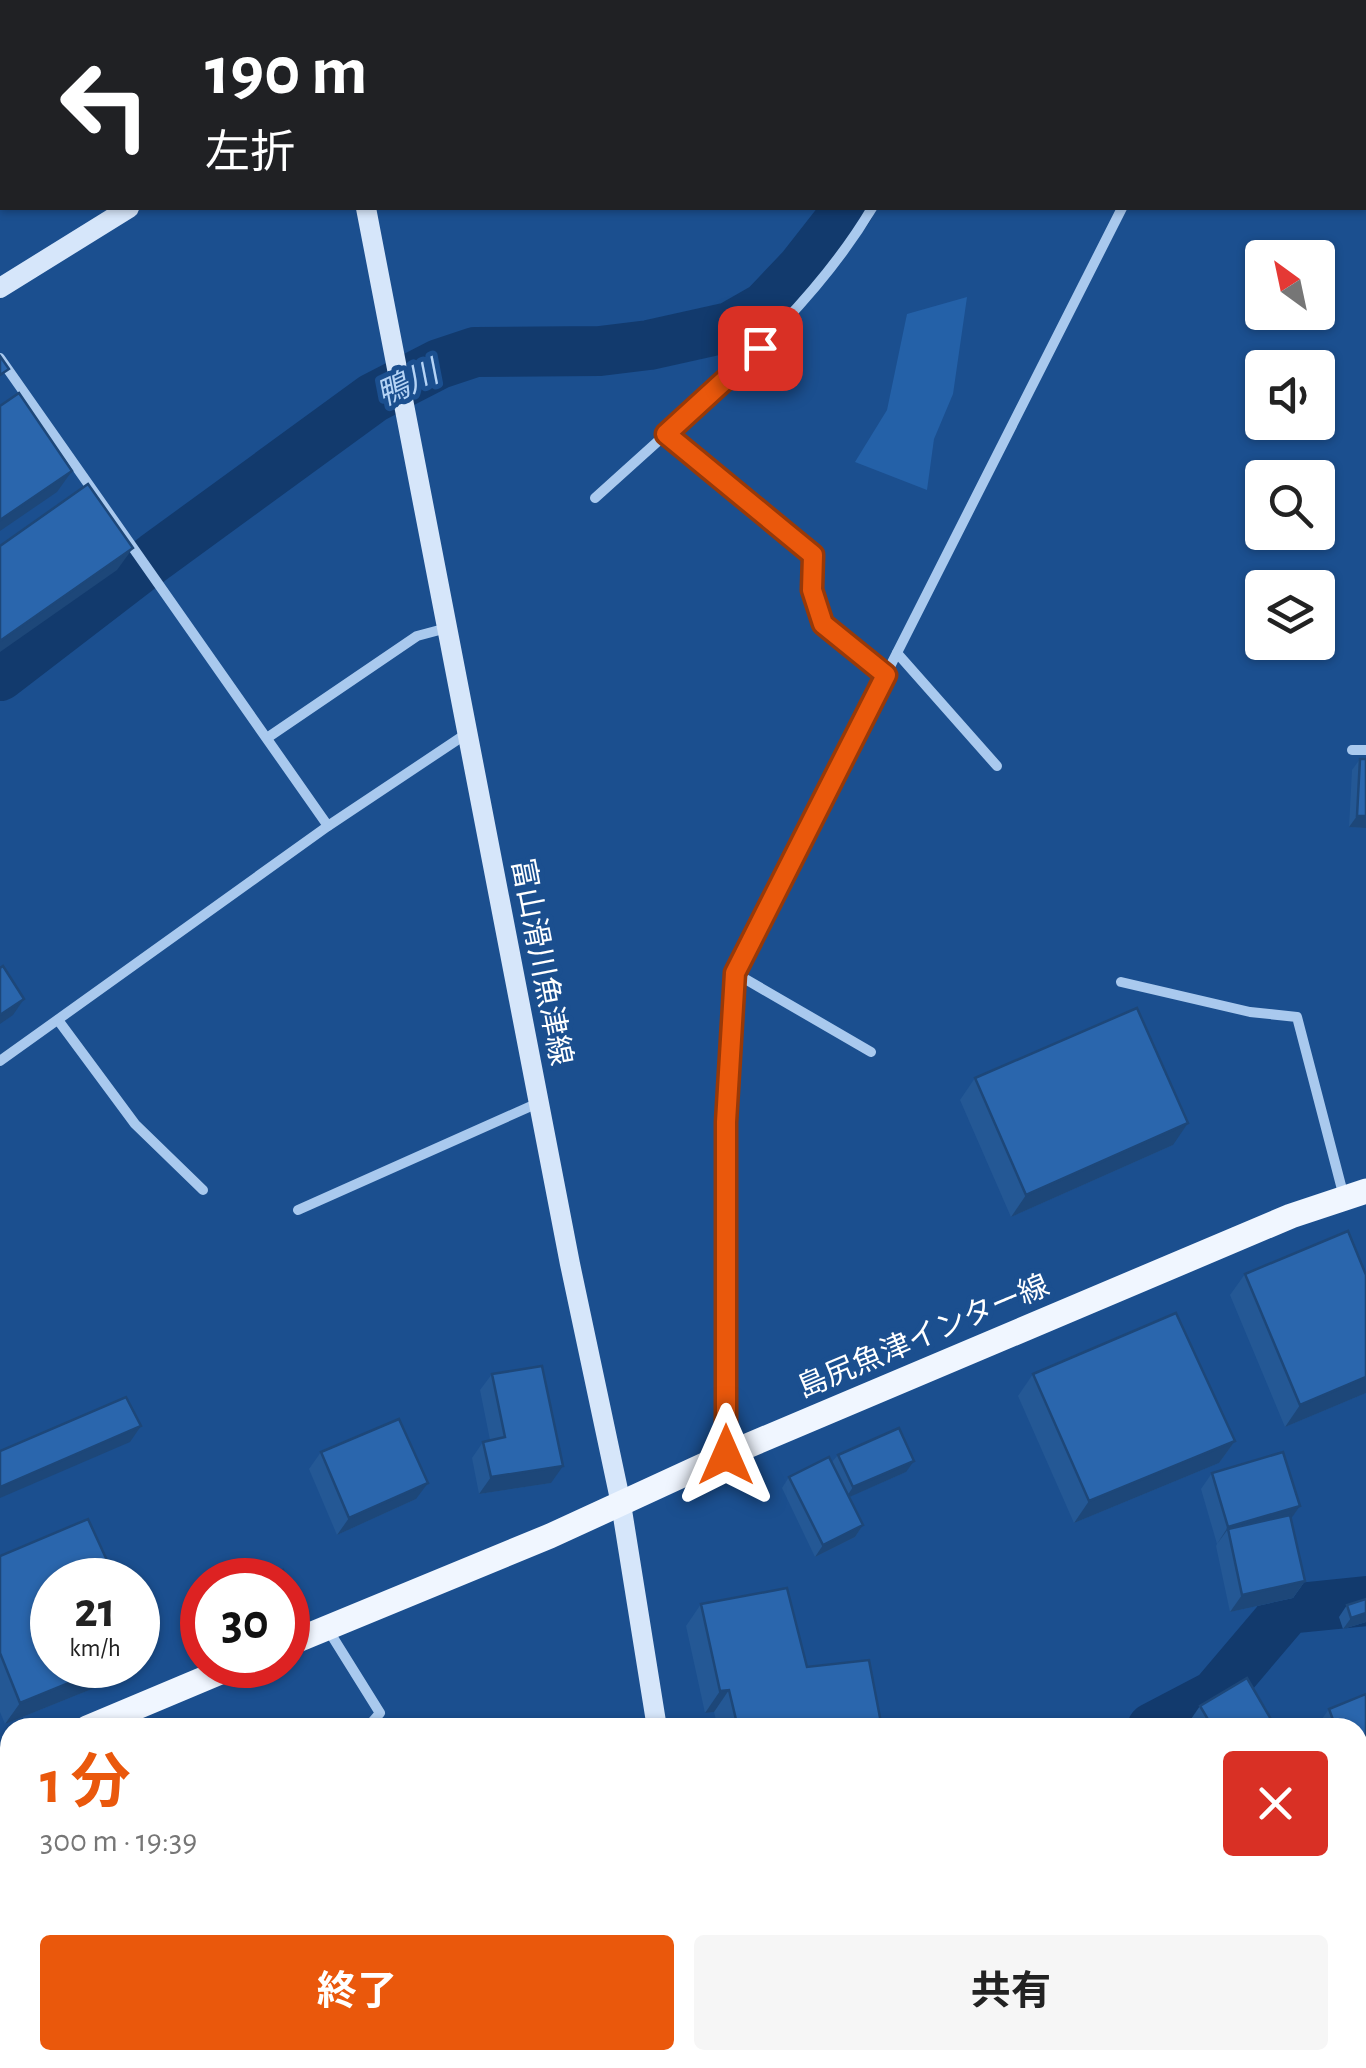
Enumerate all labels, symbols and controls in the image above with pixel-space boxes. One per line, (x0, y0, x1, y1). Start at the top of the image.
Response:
text: 190 m (205, 37, 368, 107)
icon: left (40, 40, 170, 170)
text: 左折 (205, 131, 295, 176)
north arrow (1245, 240, 1335, 330)
map controls (1245, 240, 1335, 660)
pin (718, 306, 803, 391)
icon: arrive (733, 321, 788, 376)
button: sound (1245, 350, 1335, 440)
water label: 鴨川 (371, 354, 446, 412)
button: search (1245, 460, 1335, 550)
button: layers (1245, 570, 1335, 660)
street label: 富山滑川魚津線 (506, 856, 578, 1068)
street label: 島尻魚津インター線 (792, 1269, 1054, 1403)
position arrow (674, 1403, 778, 1507)
speed limit sign: 30 (180, 1558, 310, 1688)
text: 21 (74, 1586, 116, 1636)
text: km/h (69, 1636, 121, 1661)
button: close (1223, 1751, 1328, 1856)
text: 1 分 (40, 1754, 131, 1814)
text: 300 m · 19:39 (40, 1825, 197, 1857)
button: 終了 (40, 1935, 674, 2050)
button: 共有 (694, 1935, 1328, 2050)

